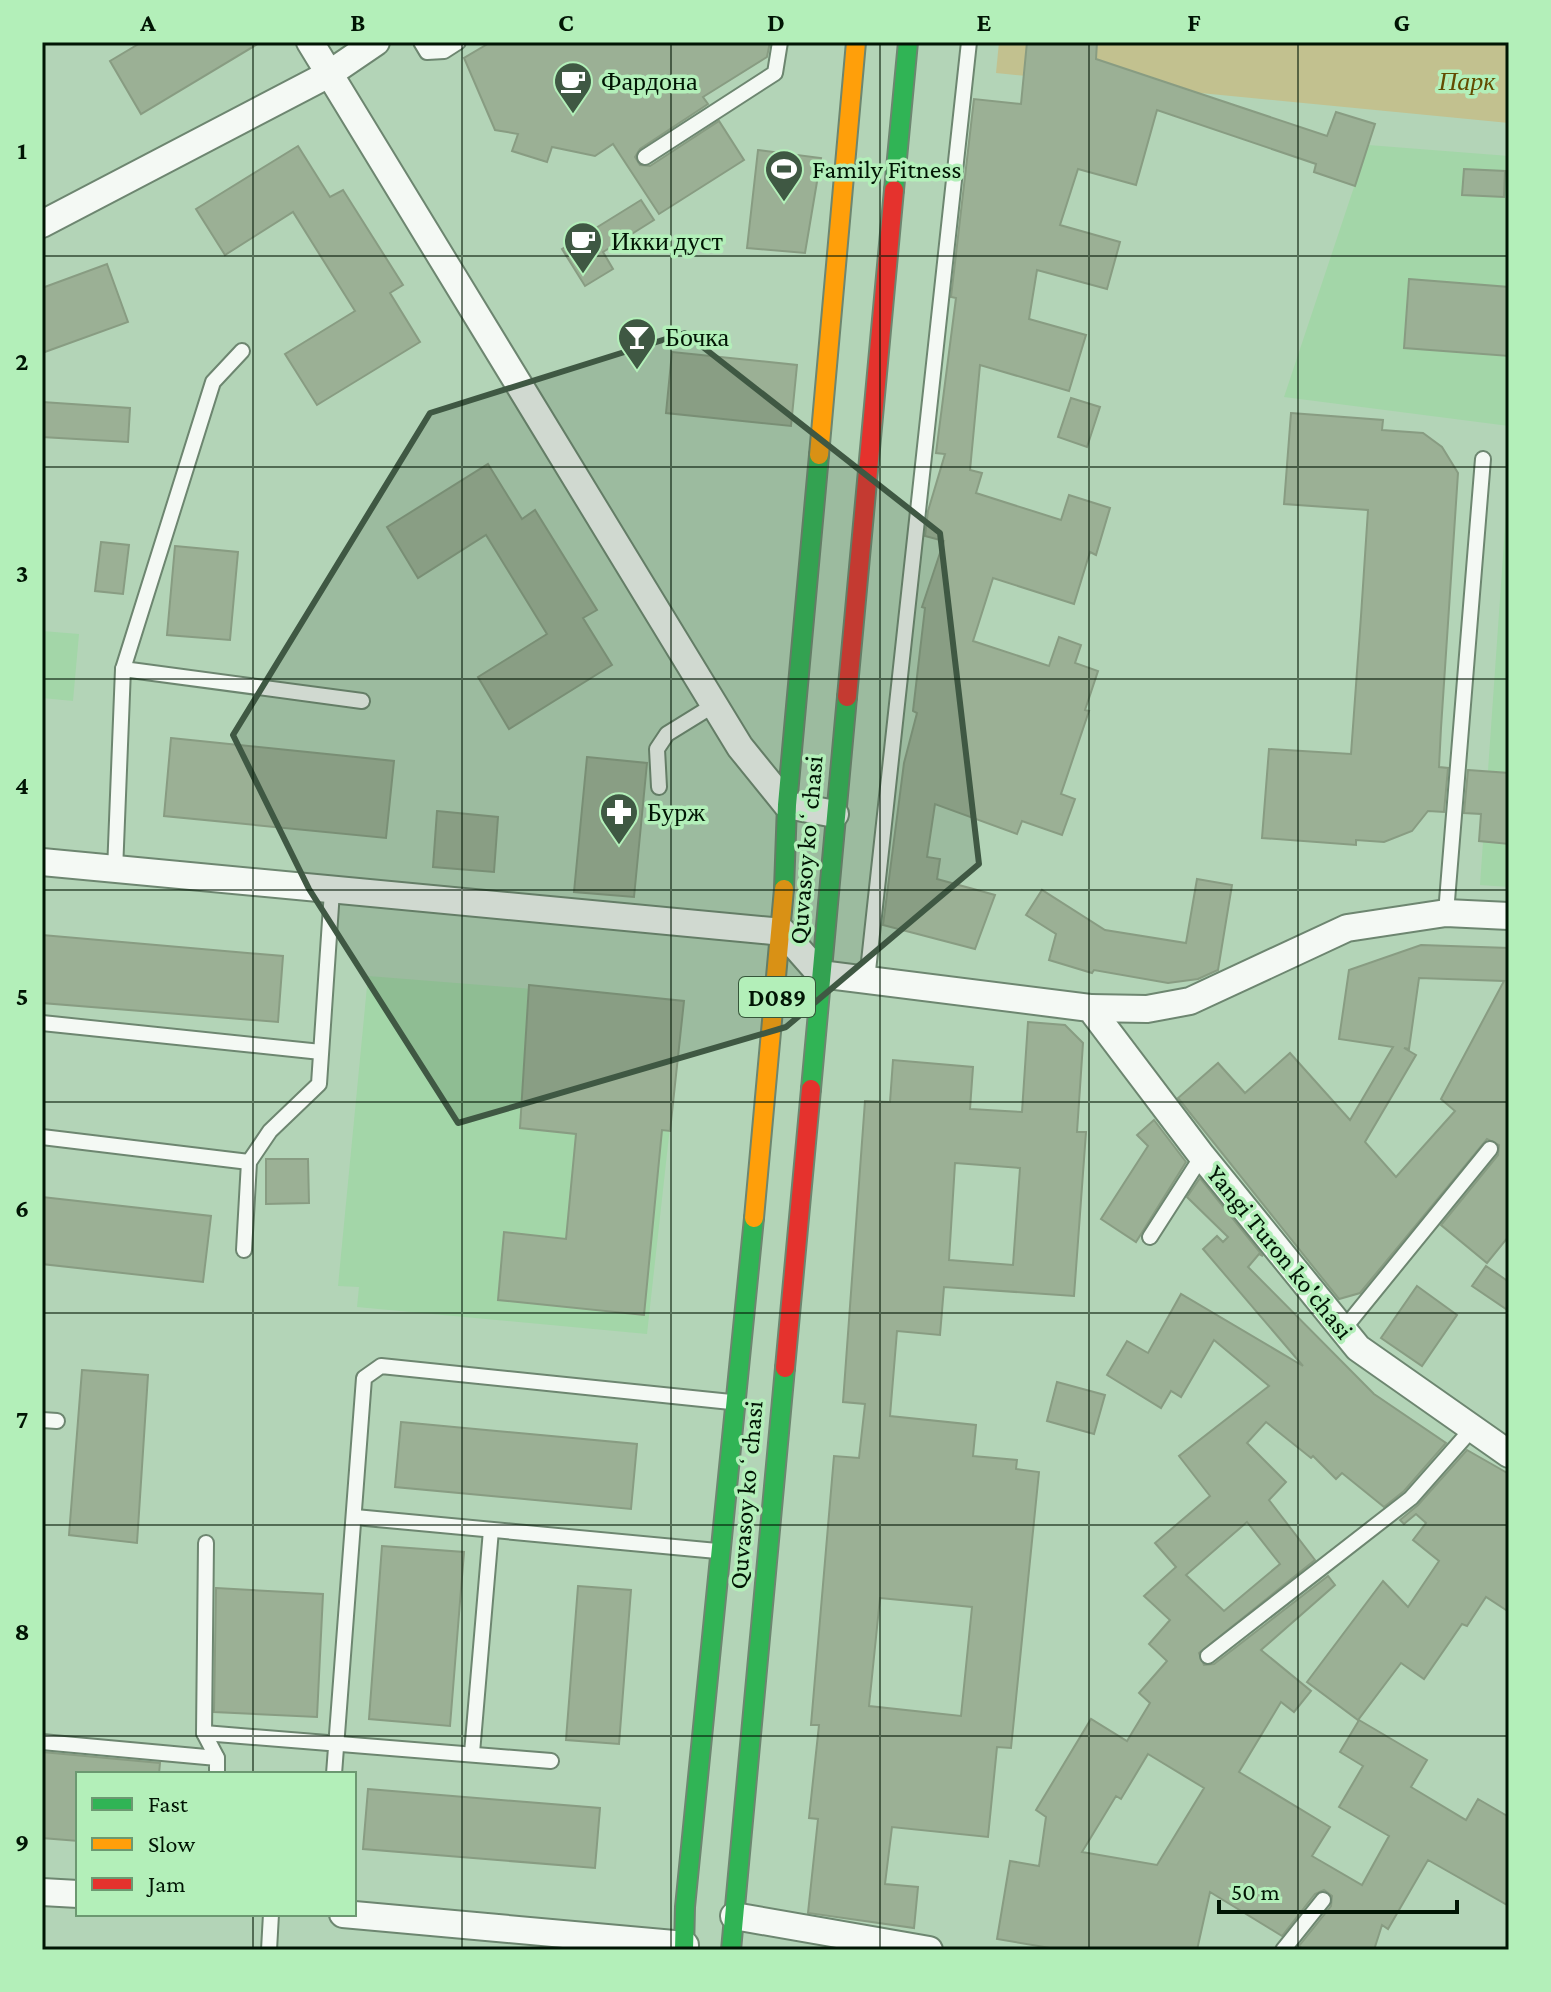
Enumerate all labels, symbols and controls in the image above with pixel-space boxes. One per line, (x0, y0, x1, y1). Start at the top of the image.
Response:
text: A (139, 8, 156, 37)
text: B (350, 8, 366, 37)
text: C (558, 8, 574, 37)
text: D (767, 8, 785, 37)
text: E (977, 8, 992, 37)
text: F (1187, 8, 1201, 37)
text: G (1394, 8, 1410, 37)
cafe icon: Фардона (552, 60, 594, 115)
place label: Фардона (601, 67, 698, 96)
park label: Парк (1438, 67, 1496, 96)
text: 1 (17, 136, 27, 165)
sports icon: Family Fitness (763, 148, 805, 203)
place label: Family Fitness (812, 155, 962, 184)
cafe icon: Икки дуст (562, 220, 604, 275)
place label: Икки дуст (611, 227, 723, 256)
bar icon: Бочка (616, 316, 658, 371)
place label: Бочка (665, 323, 730, 352)
text: 2 (15, 347, 29, 376)
text: 3 (16, 559, 28, 588)
street label: Quvasoy koʻchasi (783, 754, 829, 945)
text: 4 (15, 771, 29, 800)
pharmacy icon: Бурж (598, 791, 640, 846)
place label: Бурж (647, 798, 706, 827)
road number: D089 (739, 977, 815, 1017)
text: 5 (16, 982, 28, 1011)
street label: Yangi Turon ko'chasi (1201, 1159, 1359, 1345)
text: 6 (15, 1194, 29, 1223)
street label: Quvasoy koʻchasi (723, 1399, 769, 1590)
text: 7 (16, 1405, 28, 1434)
text: 8 (14, 1617, 30, 1646)
legend (76, 1772, 356, 1916)
text: Fast (148, 1790, 189, 1817)
text: 9 (15, 1828, 29, 1857)
text: Slow (148, 1830, 195, 1857)
scale bar (1219, 1864, 1457, 1914)
text: Jam (146, 1870, 186, 1897)
text: 50 m (1231, 1878, 1280, 1905)

